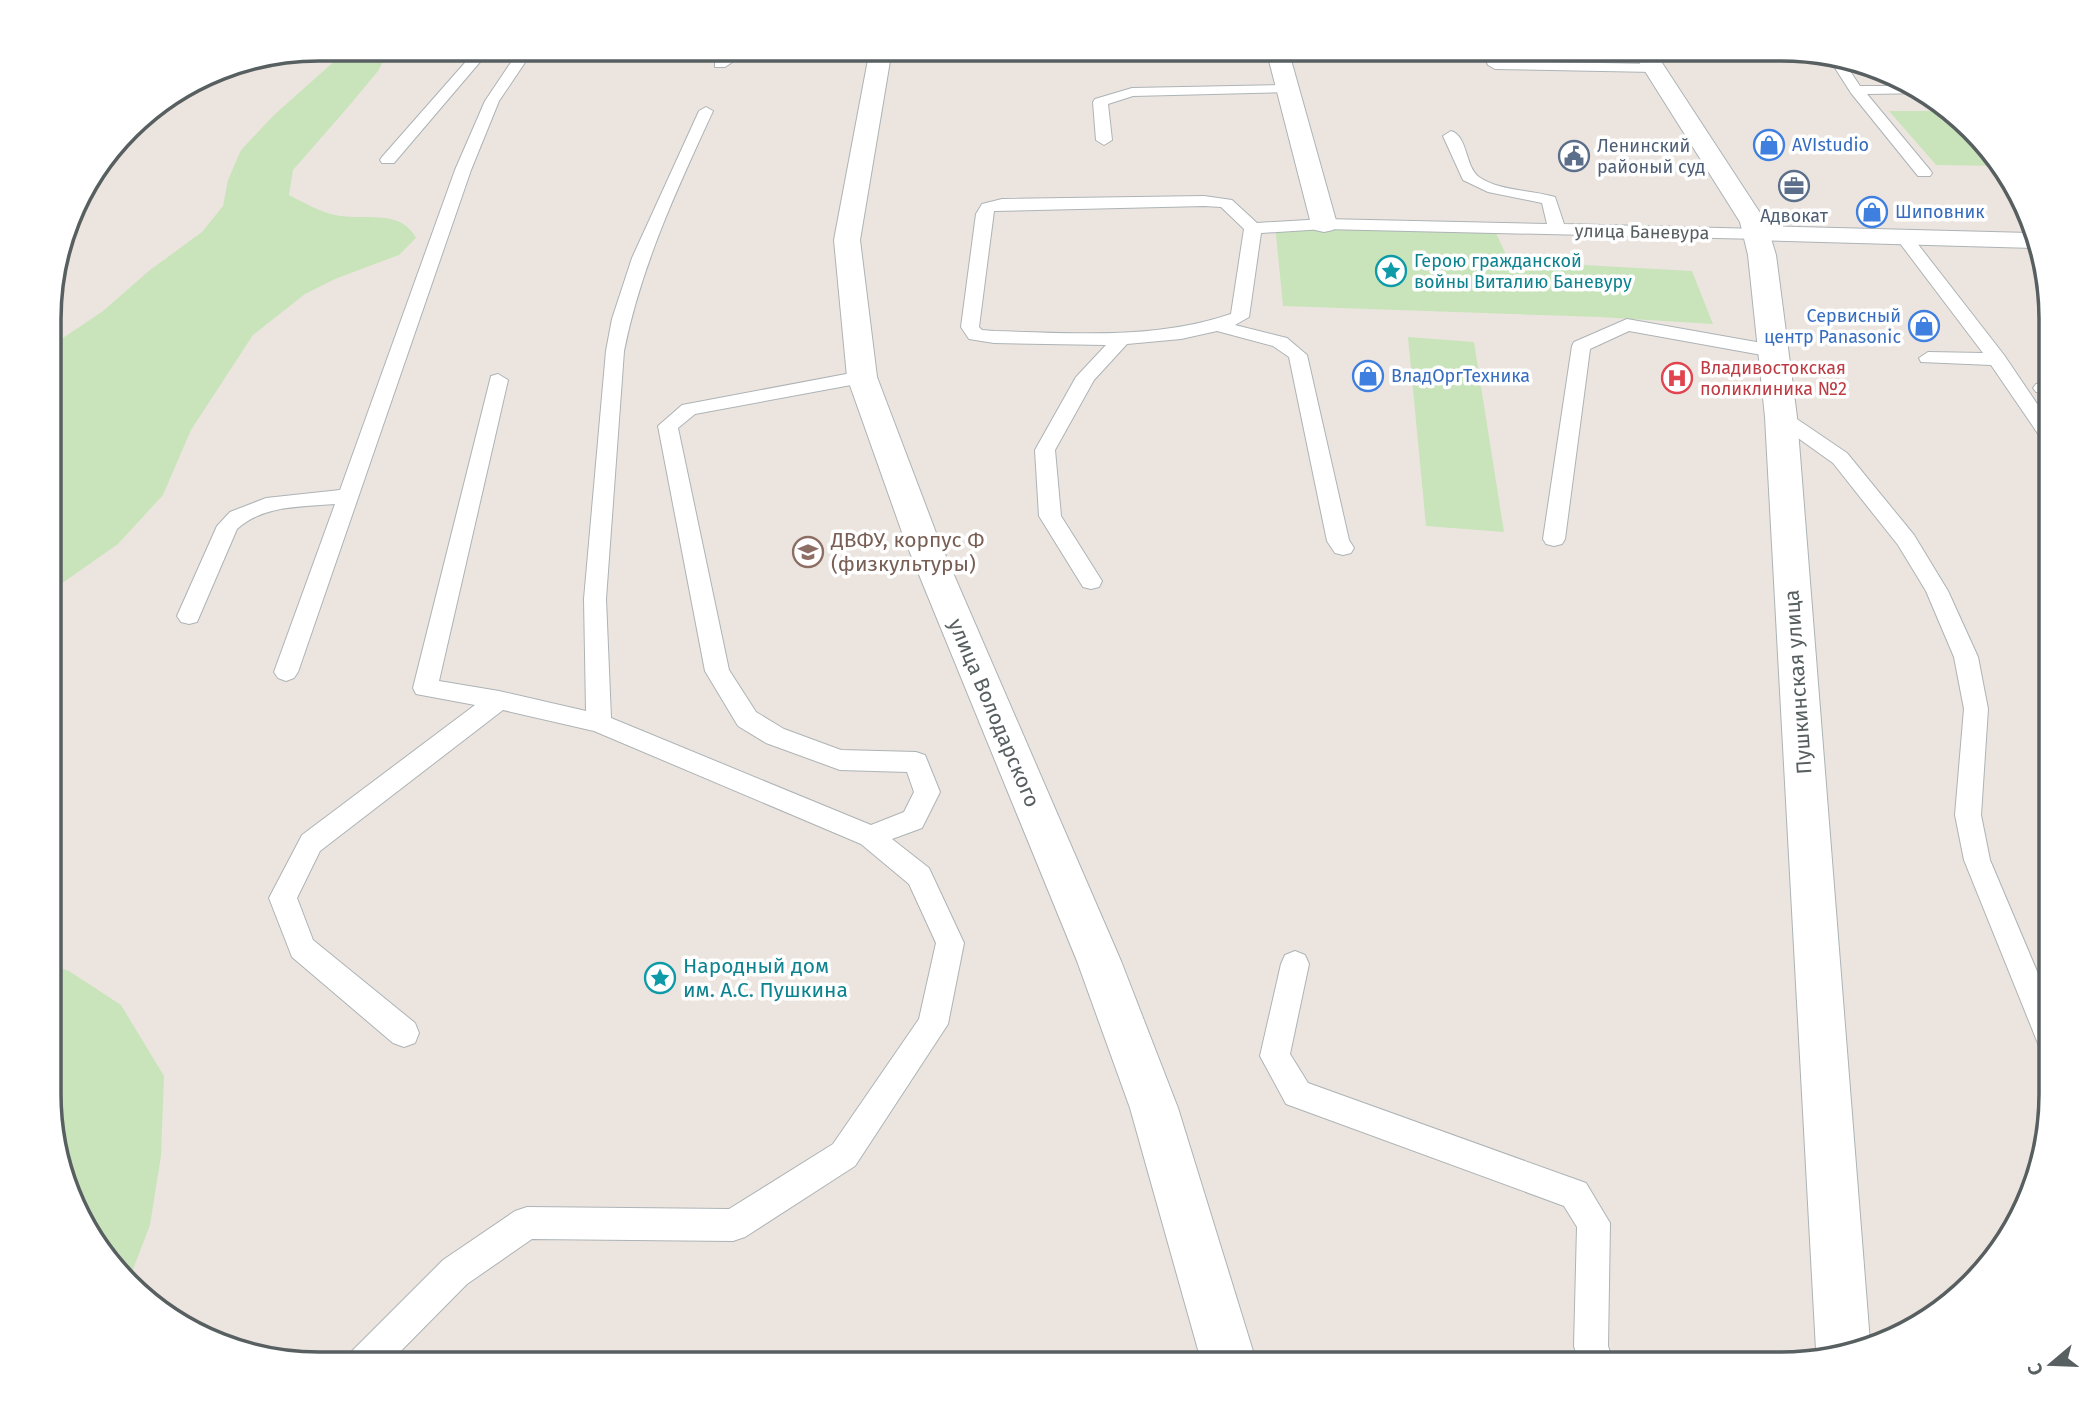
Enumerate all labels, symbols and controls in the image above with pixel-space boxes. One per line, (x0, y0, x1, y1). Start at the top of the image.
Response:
shop icon: AVIstudio (1752, 128, 1786, 162)
place label: AVIstudio (1792, 134, 1869, 156)
place label: Ленинский районый суд (1597, 135, 1705, 178)
public building icon: Ленинский районый суд (1557, 139, 1591, 173)
office icon: Адвокат (1777, 169, 1811, 203)
shop icon: Шиповник (1855, 195, 1889, 229)
place label: Шиповник (1895, 201, 1985, 223)
place label: Адвокат (1760, 205, 1829, 227)
street label: улица Баневура (1574, 220, 1710, 244)
place label: Герою гражданской войны Виталию Баневуру (1414, 250, 1632, 293)
place icon: Герою гражданской войны Виталию Баневуру (1374, 254, 1408, 288)
place label: Сервисный центр Panasonic (1764, 305, 1901, 348)
shop icon: Сервисный центр Panasonic (1907, 309, 1941, 343)
place label: Владивостокская поликлиника №2 (1700, 357, 1847, 400)
shop icon: ВладОргТехника (1351, 359, 1385, 393)
hospital icon: Владивостокская поликлиника №2 (1660, 361, 1694, 395)
place label: ВладОргТехника (1391, 365, 1530, 387)
place label: ДВФУ, корпус Ф (физкультуры) (830, 527, 984, 577)
school or university icon: ДВФУ, корпус Ф (физкультуры) (791, 535, 825, 569)
street label: Пушкинская улица (1779, 589, 1817, 775)
street label: улица Володарского (942, 615, 1046, 811)
place label: Народный дом им. А.С. Пушкина (683, 953, 848, 1003)
place icon: Народный дом им. А.С. Пушкина (643, 961, 677, 995)
north arrow (2016, 1329, 2086, 1399)
text: С (2023, 1360, 2048, 1378)

